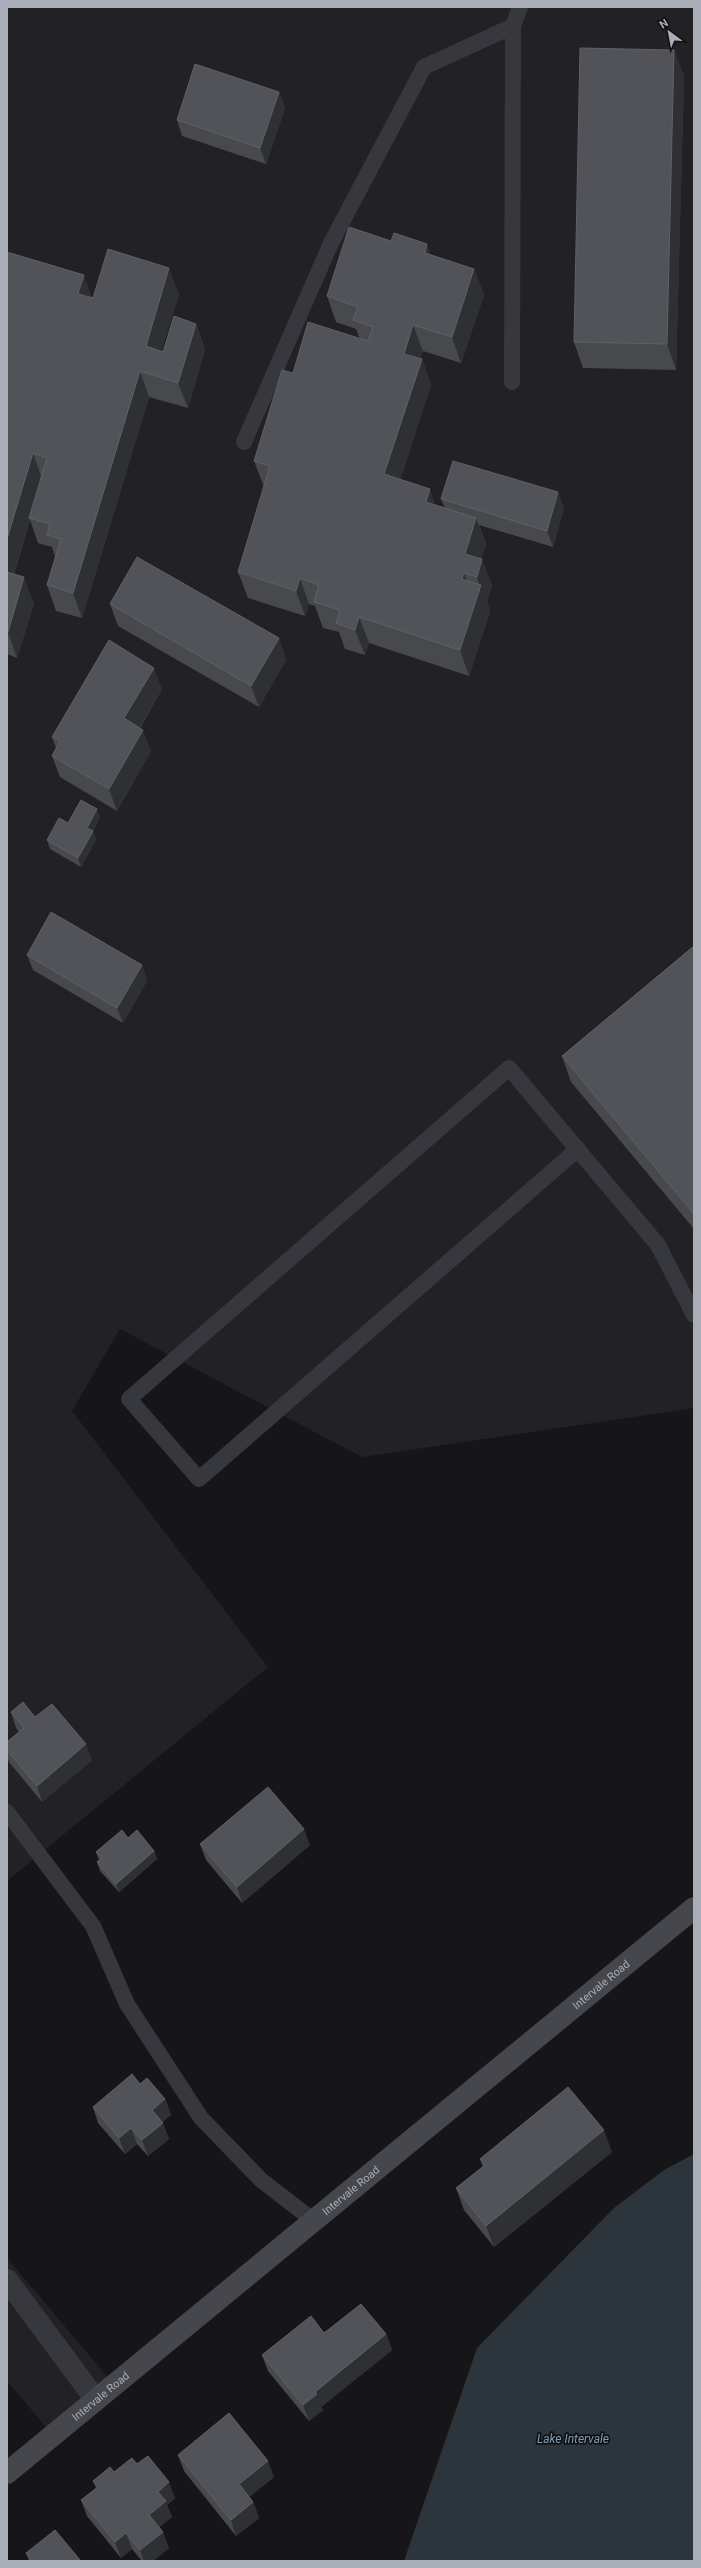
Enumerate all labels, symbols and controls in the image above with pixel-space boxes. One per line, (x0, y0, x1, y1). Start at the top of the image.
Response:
north arrow (649, 12, 689, 52)
text: N (657, 16, 671, 32)
street label: Intervale Road (570, 1958, 632, 2012)
street label: Intervale Road (320, 2163, 382, 2218)
street label: Intervale Road (70, 2369, 132, 2424)
water label: Lake Intervale (537, 2432, 609, 2446)

